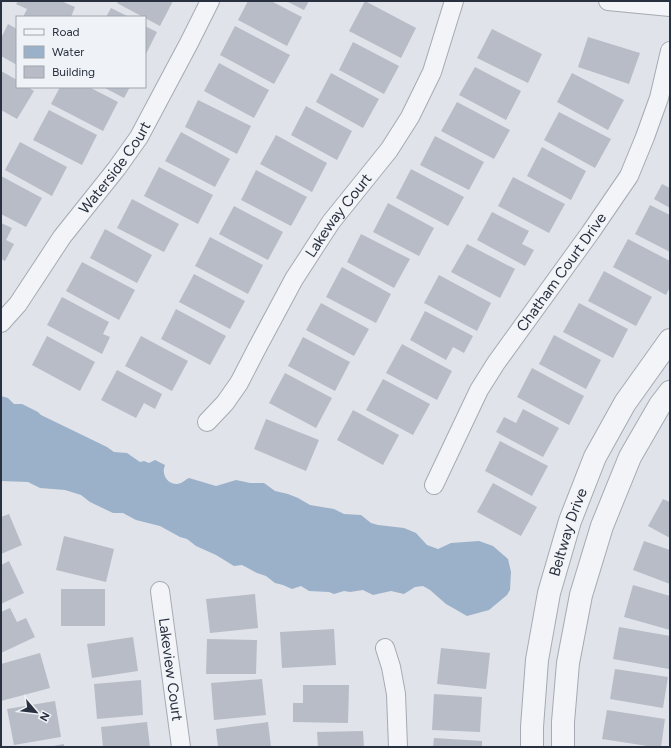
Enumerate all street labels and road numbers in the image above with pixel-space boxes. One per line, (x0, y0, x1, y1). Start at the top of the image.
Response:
street label: Waterside Court (75, 118, 155, 217)
street label: Lakeway Court (302, 170, 376, 261)
street label: Chatham Court Drive (513, 209, 610, 335)
street label: Beltway Drive (545, 485, 591, 578)
street label: Lakeview Court (155, 617, 186, 722)

